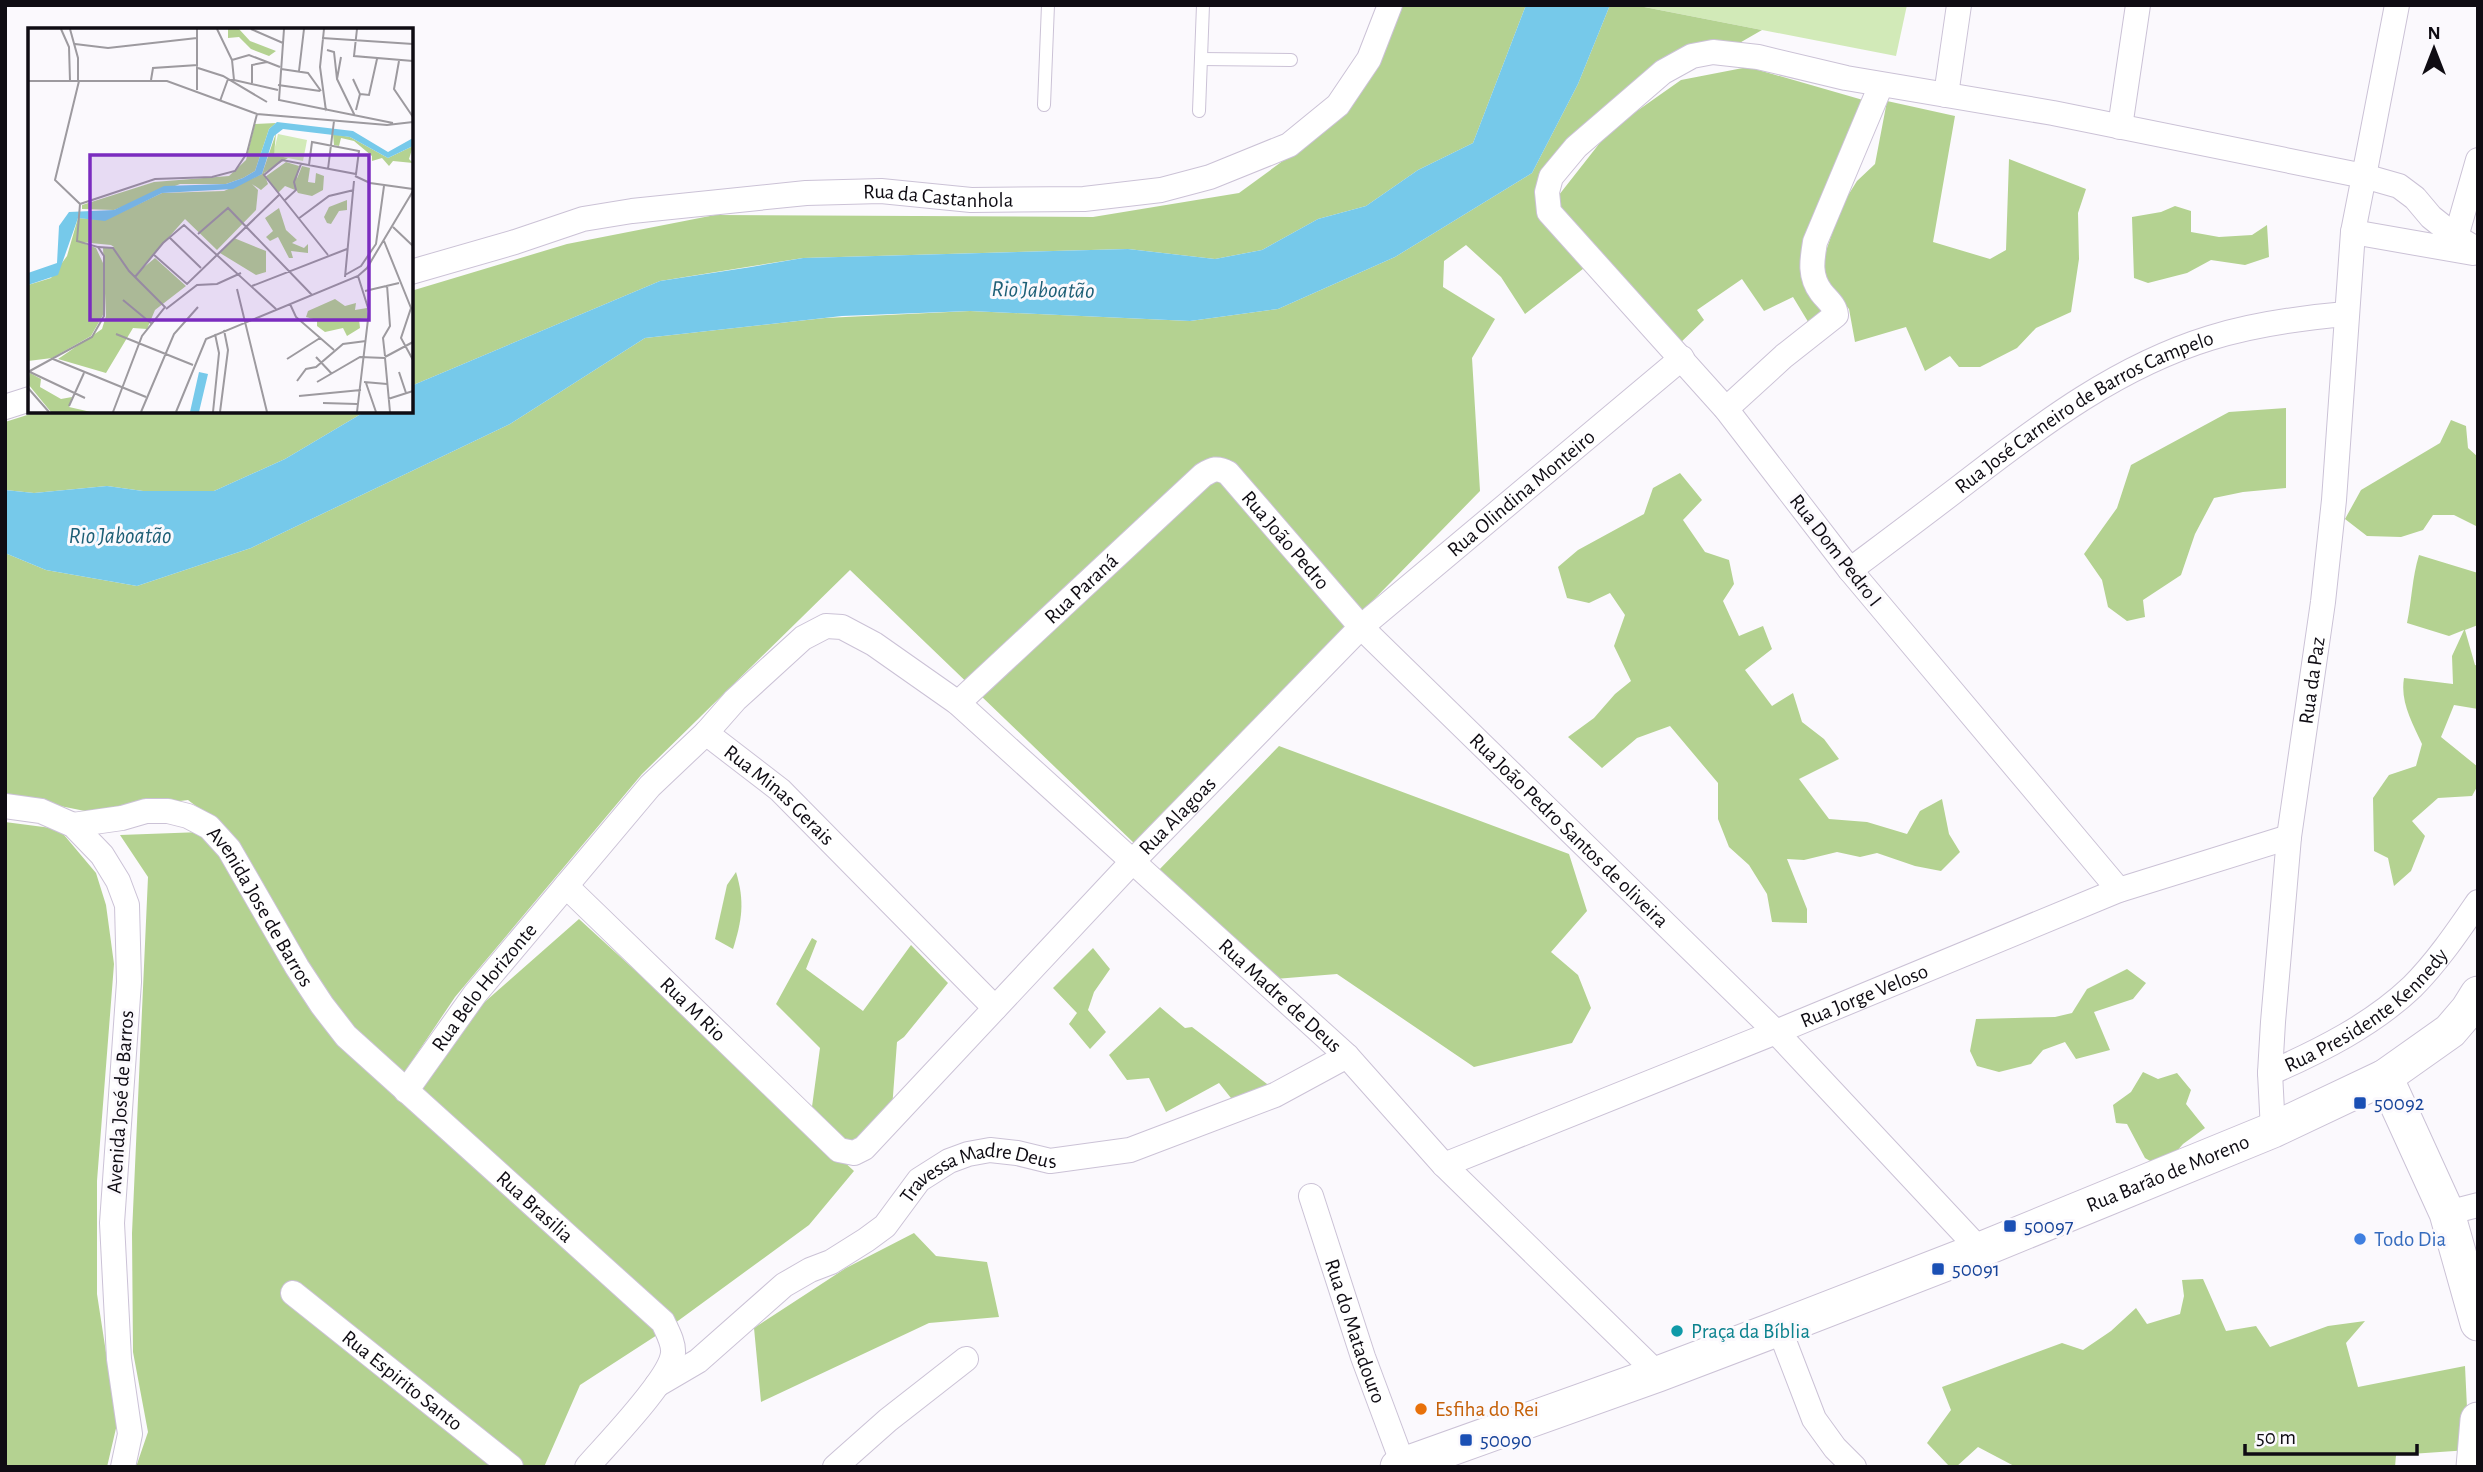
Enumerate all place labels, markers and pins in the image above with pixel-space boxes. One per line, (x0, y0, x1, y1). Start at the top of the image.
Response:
place label: 50092 (2374, 1093, 2424, 1114)
marker: 50092 (2352, 1095, 2368, 1111)
place label: 50097 (2024, 1216, 2074, 1237)
marker: 50097 (2002, 1218, 2018, 1234)
place label: Todo Dia (2374, 1229, 2447, 1250)
marker: Todo Dia (2352, 1231, 2368, 1247)
place label: 50091 (1952, 1259, 2000, 1280)
marker: 50091 (1930, 1261, 1946, 1277)
place label: Praça da Bíblia (1691, 1321, 1810, 1342)
marker: Praça da Bíblia (1669, 1323, 1685, 1339)
place label: Esfiha do Rei (1435, 1399, 1539, 1420)
marker: Esfiha do Rei (1413, 1401, 1429, 1417)
place label: 50090 (1480, 1430, 1532, 1451)
marker: 50090 (1458, 1432, 1474, 1448)

